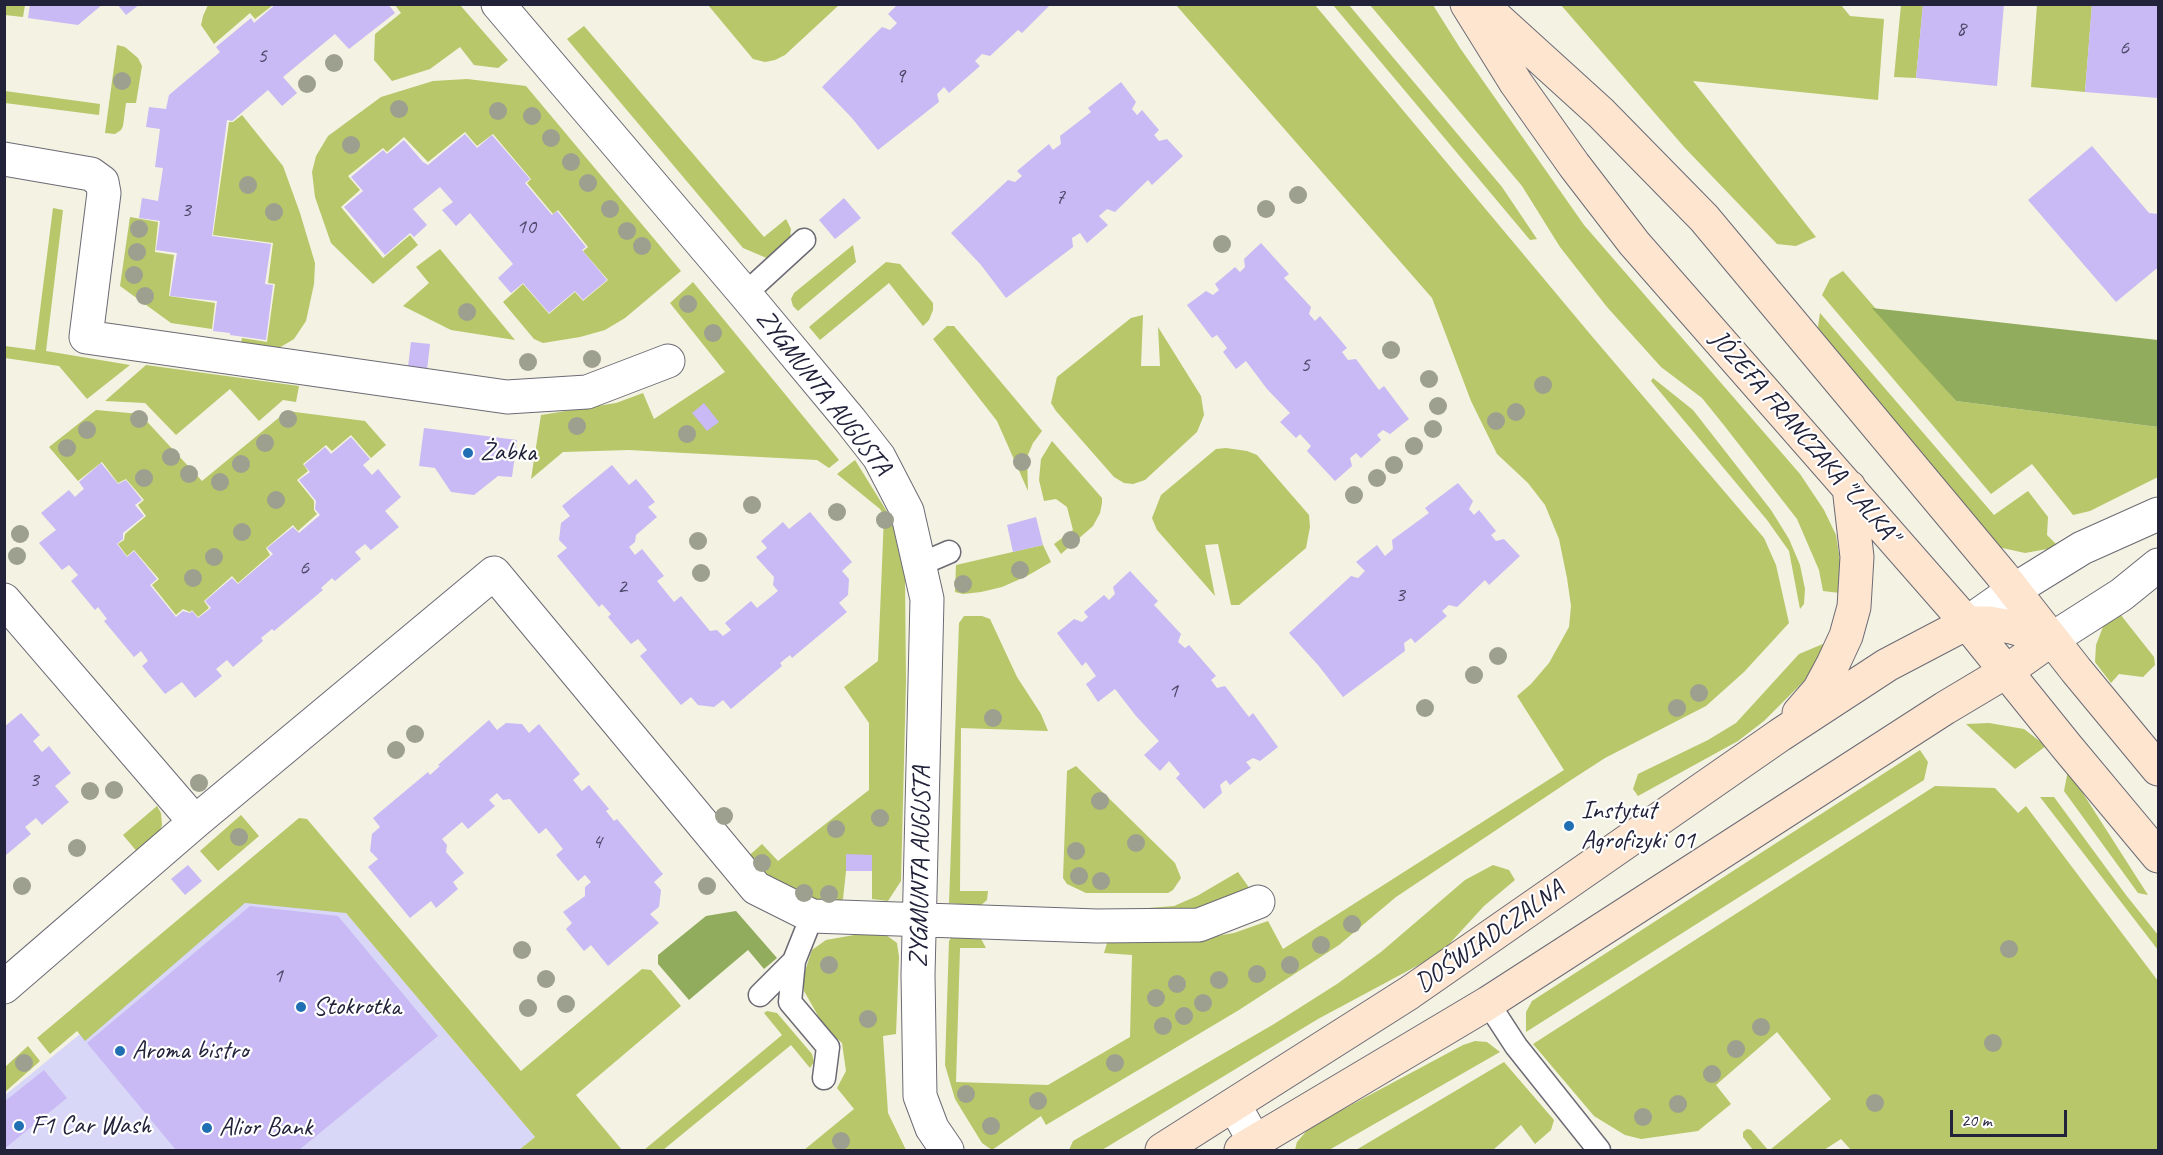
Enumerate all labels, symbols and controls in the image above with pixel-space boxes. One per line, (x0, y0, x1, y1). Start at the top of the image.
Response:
house number: 8 (1956, 16, 1966, 42)
house number: 6 (2119, 35, 2129, 61)
house number: 5 (257, 43, 267, 69)
house number: 9 (895, 63, 905, 89)
house number: 7 (1055, 184, 1065, 210)
house number: 3 (181, 197, 191, 223)
house number: 10 (516, 214, 536, 240)
street label: ZYGMUNTA AUGUSTA (749, 304, 897, 482)
street label: JÓZEFA FRANCZAKA "LALKA" (1703, 324, 1905, 550)
house number: 5 (1300, 352, 1310, 378)
place label: Żabka (480, 437, 536, 469)
marker: Żabka (461, 446, 475, 460)
house number: 6 (299, 555, 309, 581)
house number: 2 (617, 574, 627, 600)
house number: 3 (1395, 582, 1405, 608)
house number: 1 (1168, 678, 1178, 704)
street label: ZYGMUNTA AUGUSTA (904, 766, 938, 968)
house number: 3 (29, 767, 39, 793)
place label: Instytut Agrofizyki 01 (1581, 795, 1695, 856)
marker: Instytut Agrofizyki 01 (1562, 819, 1576, 833)
house number: 4 (592, 829, 602, 855)
street label: DOŚWIADCZALNA (1410, 874, 1570, 1000)
house number: 1 (273, 963, 283, 989)
place label: Stokrotka (313, 991, 401, 1023)
marker: Stokrotka (294, 1000, 308, 1014)
place label: Aroma bistro (132, 1035, 248, 1067)
marker: Aroma bistro (113, 1044, 127, 1058)
scale bar (1953, 1098, 2070, 1136)
text: 20 m (1961, 1109, 1992, 1131)
place label: F1 Car Wash (31, 1110, 151, 1142)
place label: Alior Bank (219, 1112, 312, 1144)
marker: F1 Car Wash (12, 1119, 26, 1133)
marker: Alior Bank (200, 1121, 214, 1135)

